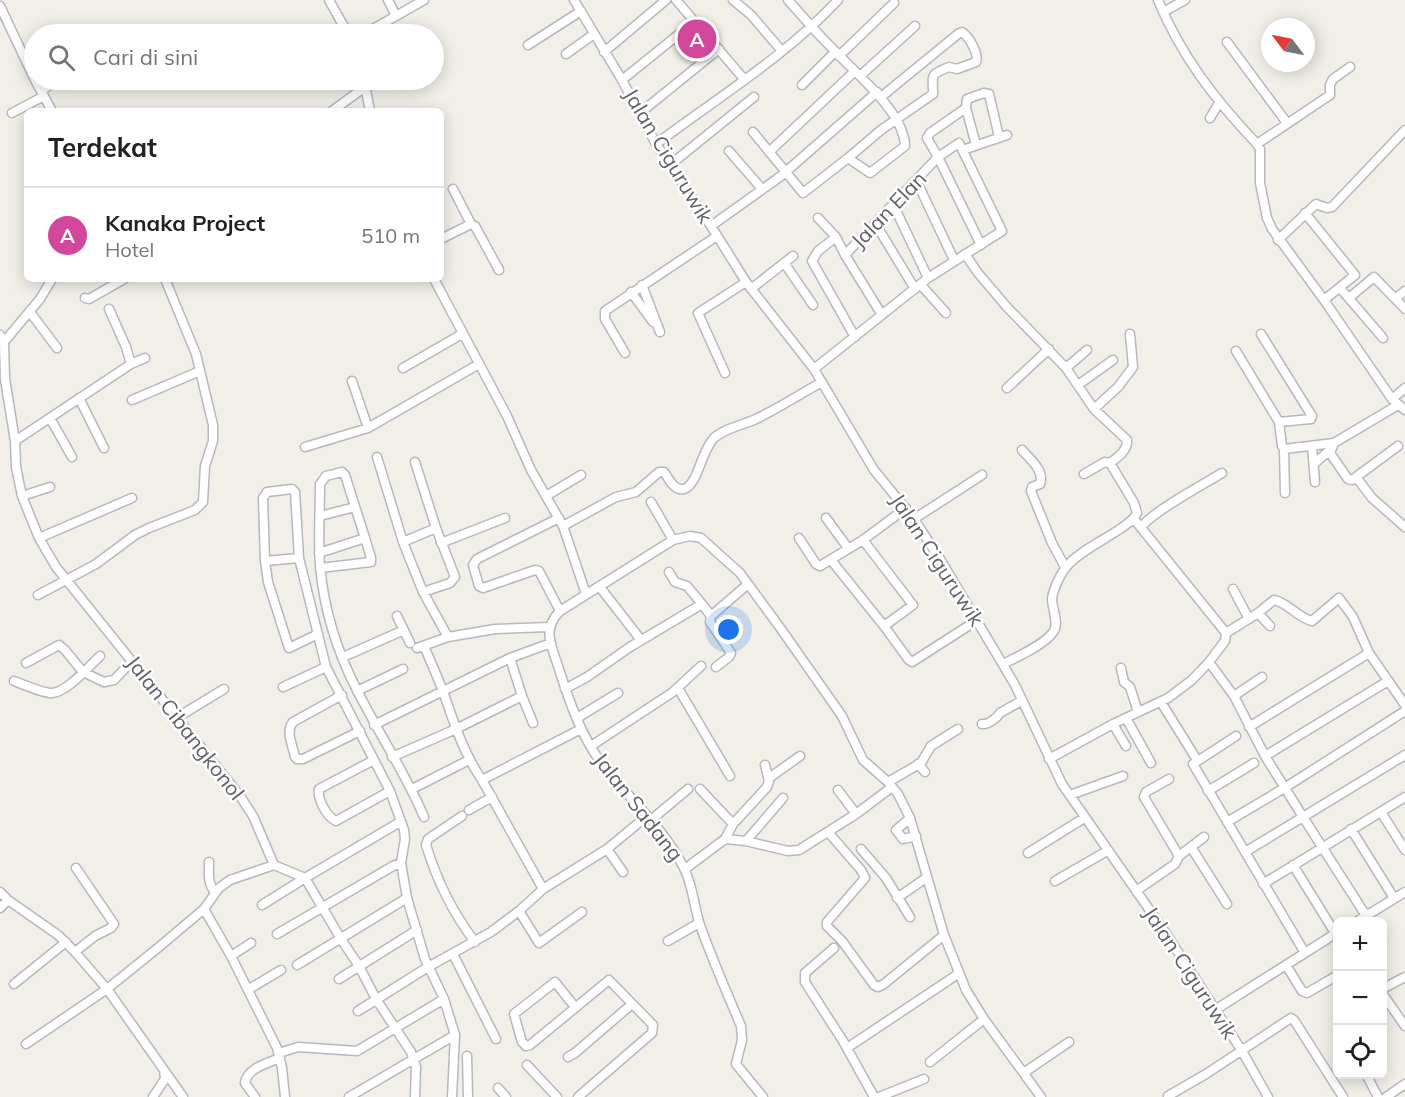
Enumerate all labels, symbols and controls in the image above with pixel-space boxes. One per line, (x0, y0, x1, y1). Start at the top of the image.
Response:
pin: A (678, 16, 716, 62)
north arrow (1261, 18, 1315, 72)
search box (24, 24, 444, 90)
icon: search (45, 41, 78, 74)
text: Cari di sini (93, 43, 198, 71)
street label: Jalan Ciguruwik (618, 83, 719, 228)
text: Terdekat (48, 131, 157, 164)
street label: Jalan Elan (845, 165, 931, 253)
text: Kanaka Project (105, 209, 265, 237)
text: A (60, 223, 75, 248)
text: 510 m (361, 223, 420, 248)
text: Hotel (105, 237, 154, 262)
street label: Jalan Ciguruwik (885, 488, 990, 631)
your location (714, 615, 743, 644)
street label: Jalan Cibangkonol (121, 650, 250, 805)
street label: Jalan Sadang (588, 747, 689, 866)
street label: Jalan Ciguruwik (1138, 901, 1243, 1044)
map controls (1333, 917, 1387, 1079)
button: + (1333, 917, 1387, 971)
button: − (1333, 971, 1387, 1025)
button: locate (1333, 1025, 1387, 1079)

